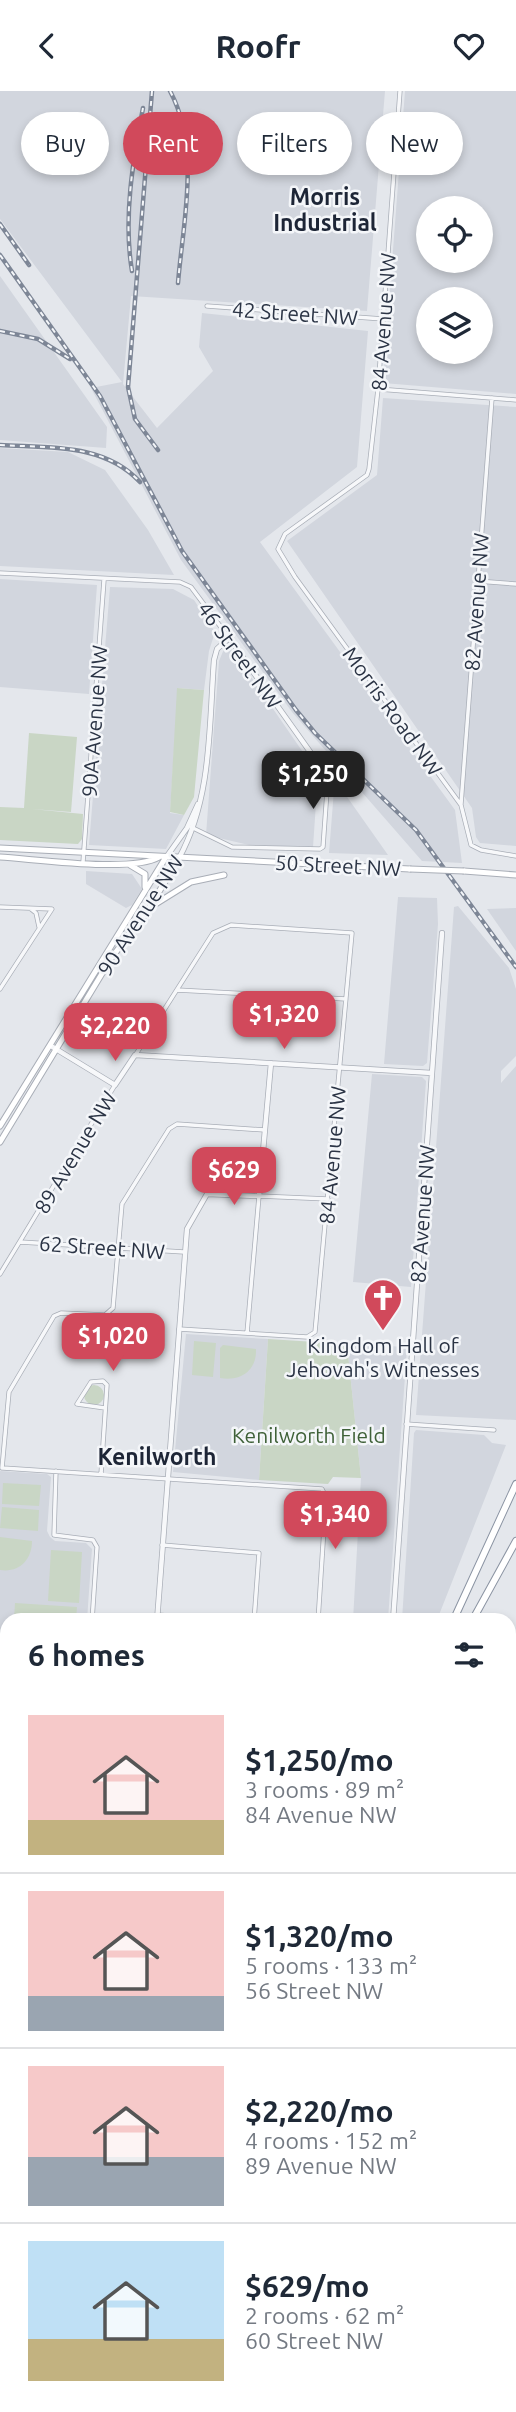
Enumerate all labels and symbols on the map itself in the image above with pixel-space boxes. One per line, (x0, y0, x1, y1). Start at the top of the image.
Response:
district label: Morris Industrial (273, 184, 377, 235)
street label: 84 Avenue NW (366, 252, 400, 392)
street label: 42 Street NW (231, 297, 359, 329)
street label: 82 Avenue NW (459, 532, 493, 672)
street label: 46 Street NW (193, 597, 287, 713)
street label: Morris Road NW (338, 642, 448, 780)
street label: 90A Avenue NW (77, 644, 111, 798)
pin: $1,250 (256, 751, 370, 811)
street label: 90 Avenue NW (92, 850, 188, 980)
street label: 50 Street NW (274, 850, 402, 880)
pin: $1,320 (227, 991, 341, 1051)
pin: $2,220 (58, 1003, 172, 1063)
street label: 84 Avenue NW (314, 1085, 350, 1225)
street label: 89 Avenue NW (29, 1086, 121, 1218)
street label: 82 Avenue NW (405, 1144, 439, 1284)
pin: $629 (193, 1147, 275, 1207)
street label: 62 Street NW (38, 1231, 166, 1263)
church icon: Kingdom Hall of Jehovah's Witnesses (362, 1277, 404, 1332)
pin: $1,020 (56, 1313, 170, 1373)
place label: Kingdom Hall of Jehovah's Witnesses (286, 1333, 480, 1381)
park label: Kenilworth Field (232, 1423, 386, 1447)
district label: Kenilworth (98, 1444, 216, 1469)
pin: $1,340 (278, 1491, 392, 1551)

